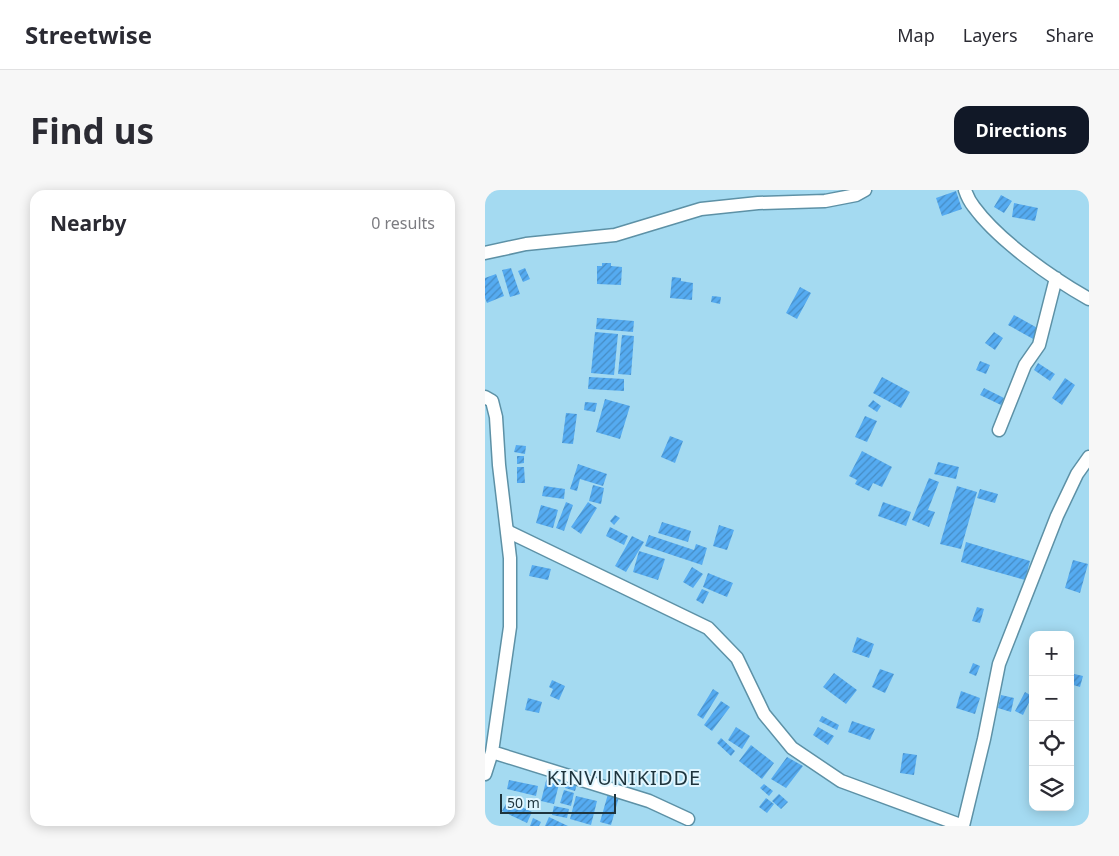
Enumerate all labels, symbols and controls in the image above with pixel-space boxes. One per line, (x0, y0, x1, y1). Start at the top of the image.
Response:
text: Streetwise (25, 18, 152, 51)
text: Map (897, 23, 935, 47)
text: Layers (963, 23, 1018, 47)
text: Share (1046, 23, 1094, 47)
button: Directions (954, 106, 1089, 154)
text: Find us (30, 107, 154, 154)
text: Nearby (50, 209, 126, 237)
text: 0 results (371, 212, 435, 234)
map controls (1029, 631, 1074, 811)
button: + (1029, 631, 1074, 676)
button: − (1029, 676, 1074, 721)
button: locate (1029, 721, 1074, 766)
district label: KINVUNIKIDDE (547, 764, 701, 791)
button: layers (1029, 766, 1074, 811)
scale bar (500, 791, 616, 814)
text: 50 m (507, 793, 540, 812)

